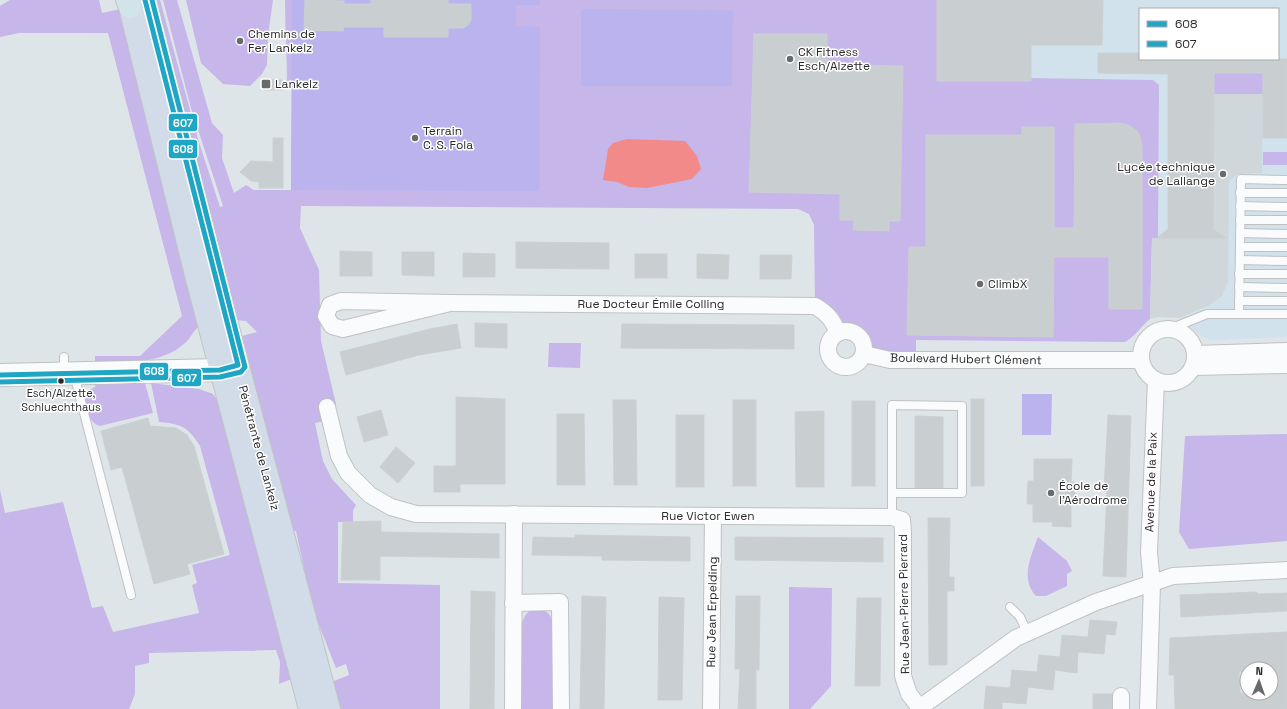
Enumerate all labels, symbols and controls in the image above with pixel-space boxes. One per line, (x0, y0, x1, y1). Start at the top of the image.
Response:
legend (1139, 8, 1279, 60)
text: 608 (1175, 16, 1198, 32)
place label: Chemins de Fer Lankelz (248, 26, 315, 56)
marker: Chemins de Fer Lankelz (235, 36, 245, 46)
text: 607 (1175, 36, 1197, 52)
place label: CK Fitness Esch/Alzette (798, 44, 870, 74)
marker: CK Fitness Esch/Alzette (785, 54, 795, 64)
place label: Lankelz (275, 76, 318, 92)
marker: Lankelz (260, 78, 272, 90)
line badge: 607 (168, 113, 198, 132)
text: 607 (173, 116, 193, 130)
place label: Terrain C. S. Fola (423, 123, 473, 153)
marker: Terrain C. S. Fola (410, 133, 420, 143)
line badge: 608 (168, 139, 198, 159)
text: 608 (173, 142, 194, 156)
place label: Lycée technique de Lallange (1117, 159, 1215, 189)
marker: Lycée technique de Lallange (1218, 169, 1228, 179)
place label: ClimbX (988, 276, 1028, 292)
marker: ClimbX (975, 279, 985, 289)
street label: Rue Docteur Émile Colling (578, 296, 724, 312)
street label: Boulevard Hubert Clément (890, 350, 1042, 368)
line badge: 608 (139, 362, 169, 381)
text: 608 (144, 364, 165, 378)
line badge: 607 (171, 368, 202, 387)
text: 607 (177, 371, 197, 385)
marker: Esch/Alzette, Schluechthaus (56, 376, 66, 386)
street label: Pénétrante de Lankelz (235, 384, 283, 512)
place label: Esch/Alzette, Schluechthaus (21, 386, 101, 414)
street label: Avenue de la Paix (1141, 432, 1161, 532)
place label: École de l'Aérodrome (1059, 478, 1127, 508)
marker: École de l'Aérodrome (1046, 488, 1056, 498)
street label: Rue Victor Ewen (661, 508, 755, 524)
street label: Rue Jean-Pierre Pierrard (895, 534, 913, 674)
street label: Rue Jean Erpelding (703, 556, 721, 668)
north arrow (1239, 661, 1279, 701)
text: N (1255, 664, 1263, 678)

